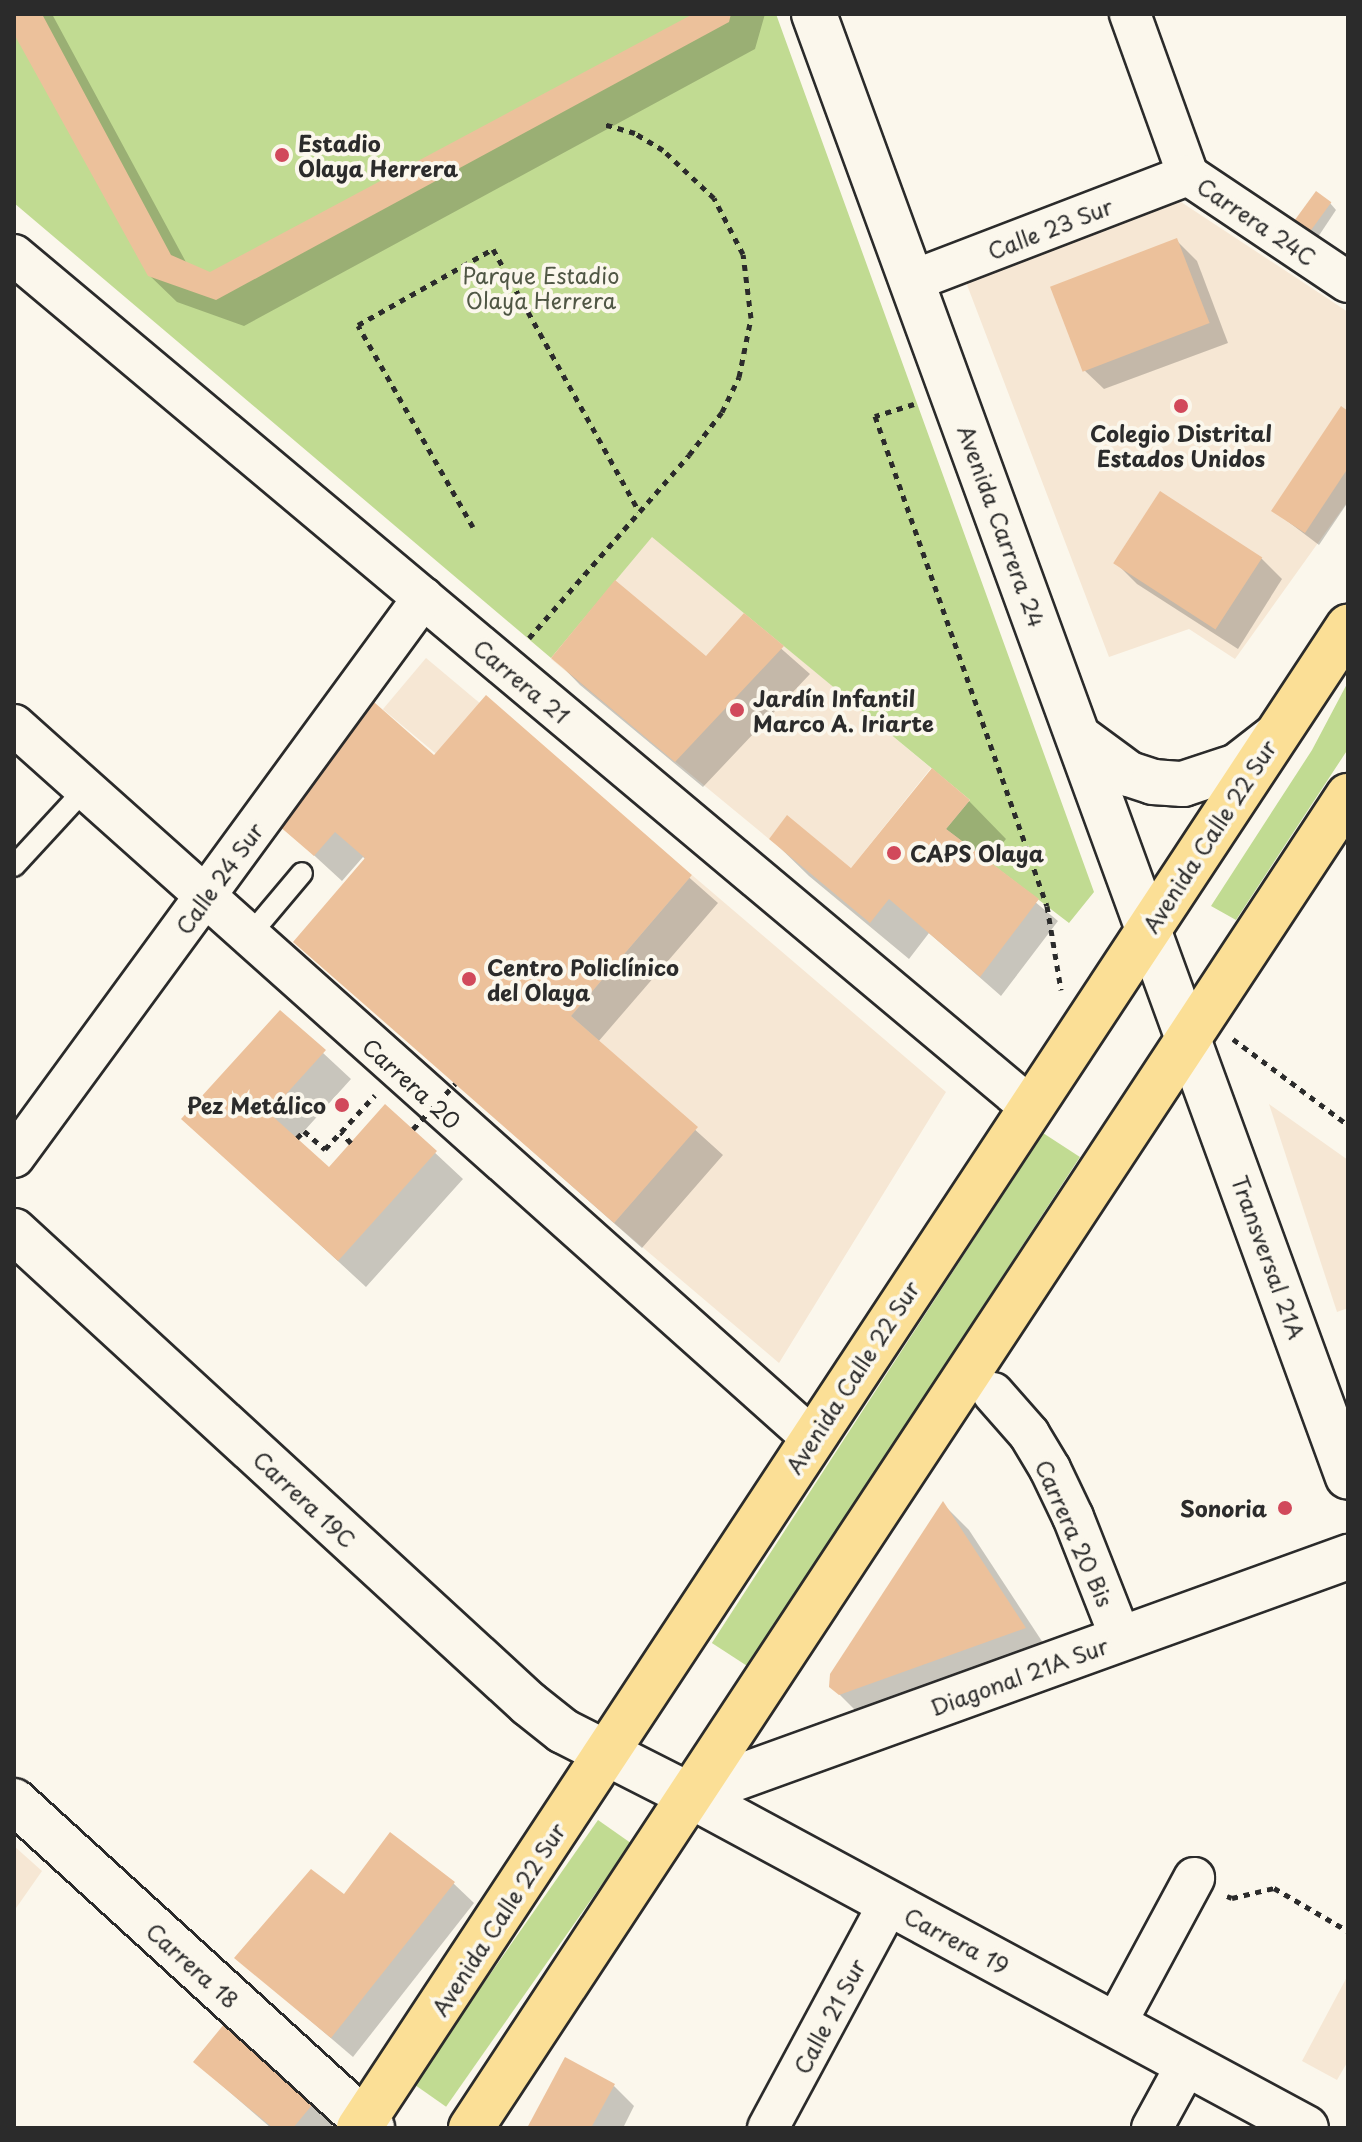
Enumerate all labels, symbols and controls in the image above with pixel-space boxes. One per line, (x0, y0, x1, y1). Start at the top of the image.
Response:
place label: Estadio Olaya Herrera (298, 129, 459, 180)
marker: Estadio Olaya Herrera (273, 146, 291, 164)
street label: Carrera 24C (1192, 172, 1322, 270)
street label: Calle 23 Sur (983, 192, 1117, 264)
park label: Parque Estadio Olaya Herrera (463, 261, 619, 312)
marker: Colegio Distrital Estados Unidos (1172, 397, 1190, 415)
place label: Colegio Distrital Estados Unidos (1089, 419, 1273, 470)
street label: Avenida Carrera 24 (953, 422, 1051, 630)
street label: Carrera 21 (469, 633, 575, 729)
place label: Jardín Infantil Marco A. Iriarte (753, 684, 935, 736)
marker: Jardín Infantil Marco A. Iriarte (728, 701, 746, 719)
street label: Avenida Calle 22 Sur (1137, 734, 1281, 938)
street label: Calle 24 Sur (169, 816, 269, 940)
place label: CAPS Olaya (910, 840, 1045, 866)
marker: CAPS Olaya (885, 844, 903, 862)
place label: Centro Policlínico del Olaya (487, 953, 680, 1004)
marker: Centro Policlínico del Olaya (458, 968, 480, 990)
street label: Carrera 20 (358, 1032, 466, 1134)
place label: Pez Metálico (185, 1092, 326, 1118)
marker: Pez Metálico (333, 1096, 351, 1114)
street label: Transversal 21A (1227, 1172, 1311, 1342)
street label: Avenida Calle 22 Sur (780, 1275, 924, 1479)
street label: Carrera 19C (248, 1445, 362, 1553)
street label: Carrera 20 Bis (1030, 1454, 1120, 1612)
place label: Sonoria (1180, 1495, 1267, 1521)
marker: Sonoria (1274, 1497, 1296, 1519)
street label: Diagonal 21A Sur (926, 1631, 1112, 1721)
street label: Avenida Calle 22 Sur (426, 1817, 570, 2021)
street label: Carrera 19 (900, 1902, 1014, 1978)
street label: Carrera 18 (141, 1917, 245, 2013)
street label: Calle 21 Sur (787, 1953, 871, 2079)

